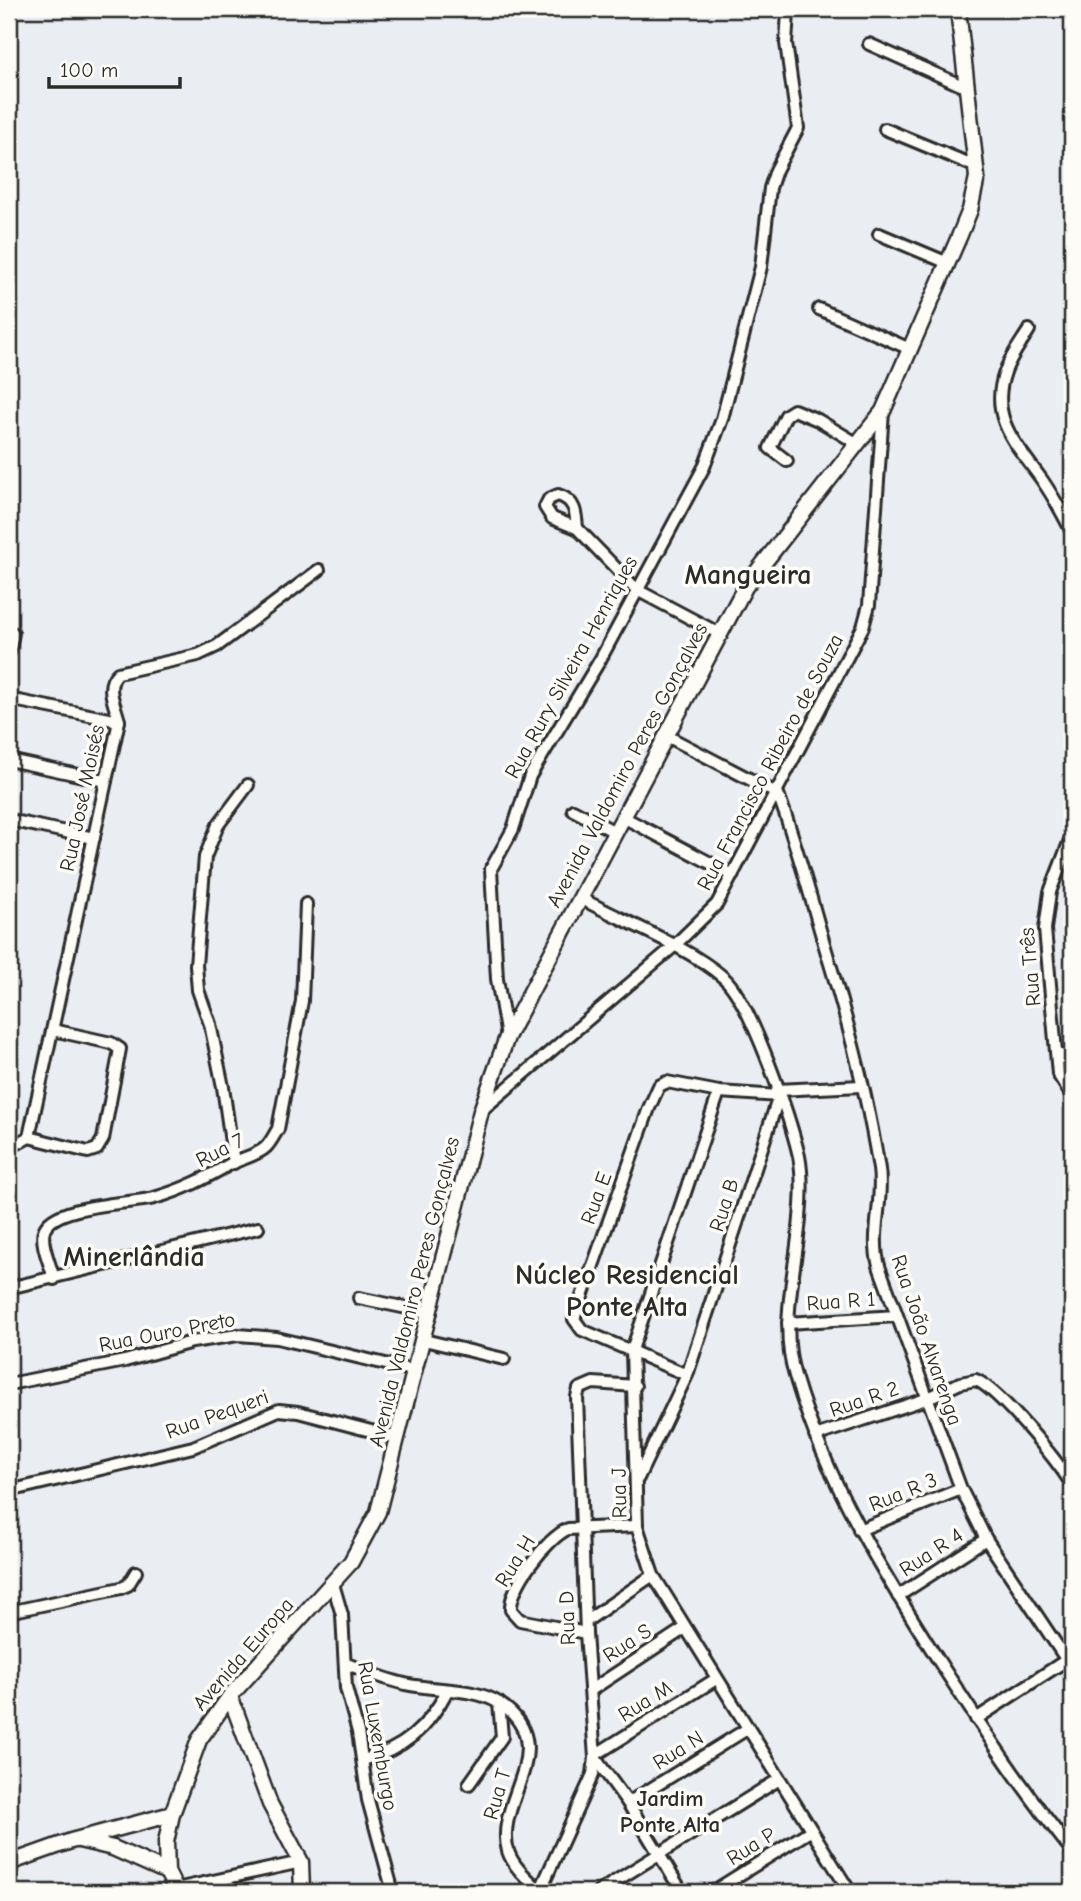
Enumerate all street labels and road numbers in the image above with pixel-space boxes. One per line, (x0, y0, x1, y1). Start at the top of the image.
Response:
street label: Rua Rury Silveira Henriques (500, 552, 642, 782)
street label: Avenida Valdomiro Peres Gonçalves (542, 619, 712, 911)
street label: Rua Francisco Ribeiro de Souza (692, 630, 848, 894)
street label: Rua José Moisés (55, 722, 109, 874)
street label: Rua Três (1015, 927, 1045, 1007)
street label: Rua 7 (192, 1128, 248, 1172)
street label: Avenida Valdomiro Peres Gonçalves (364, 1134, 464, 1450)
street label: Rua E (576, 1169, 616, 1227)
street label: Rua B (704, 1176, 744, 1234)
street label: Rua João Alvarenga (887, 1252, 967, 1428)
street label: Rua R 1 (806, 1287, 876, 1315)
street label: Rua Ouro Preto (97, 1307, 237, 1357)
street label: Rua R 2 (826, 1376, 902, 1422)
street label: Rua Pequeri (162, 1384, 272, 1444)
street label: Rua J (607, 1467, 631, 1519)
street label: Rua R 3 (865, 1468, 941, 1516)
street label: Rua R 4 (895, 1523, 967, 1581)
street label: Rua H (490, 1531, 540, 1591)
street label: Rua D (554, 1590, 580, 1646)
street label: Avenida Europa (188, 1593, 298, 1715)
street label: Rua S (598, 1619, 656, 1667)
street label: Rua Luxemburgo (353, 1659, 403, 1813)
street label: Rua M (614, 1675, 676, 1727)
street label: Rua N (648, 1725, 708, 1775)
street label: Rua T (478, 1766, 516, 1822)
street label: Rua P (722, 1822, 780, 1870)

